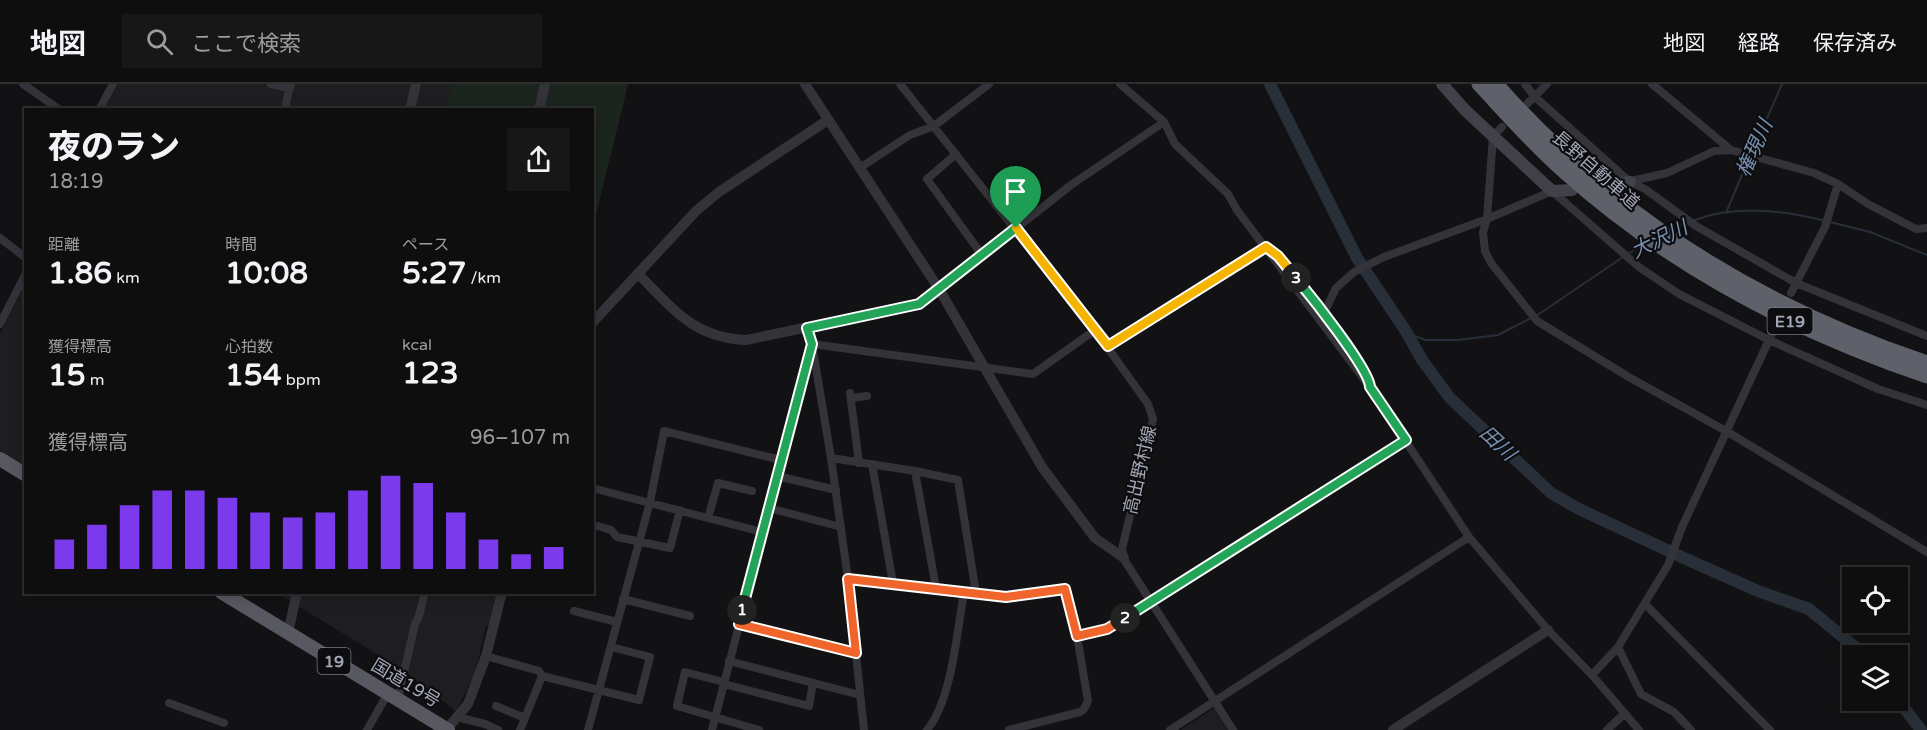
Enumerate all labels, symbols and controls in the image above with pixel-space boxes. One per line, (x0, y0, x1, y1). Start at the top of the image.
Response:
search box (122, 14, 542, 68)
icon: search (143, 25, 176, 58)
text: 地図 (30, 27, 86, 61)
text: ここで検索 (191, 31, 301, 57)
text: 地図 (1663, 31, 1705, 56)
text: 経路 (1738, 31, 1780, 56)
text: 保存済み (1813, 31, 1897, 56)
water label: 権現川 (1732, 114, 1779, 181)
street label: 長野自動車道 (1548, 126, 1644, 214)
text: 夜のラン (48, 128, 180, 167)
button: share (507, 128, 570, 191)
pin (990, 166, 1041, 228)
text: 18:19 (48, 170, 103, 194)
icon: arrive (999, 175, 1032, 208)
water label: 大沢川 (1627, 215, 1693, 264)
text: 距離 (48, 235, 80, 255)
text: 時間 (225, 235, 257, 255)
text: ペース (402, 235, 449, 255)
text: 1.86 (48, 255, 112, 292)
text: 10:08 (225, 255, 308, 292)
text: 5:27 (402, 255, 466, 292)
pin: 3 (1281, 263, 1311, 293)
text: km (112, 268, 140, 288)
text: /km (466, 268, 501, 288)
text: 3 (1291, 268, 1301, 288)
road number: E19 (1768, 308, 1812, 334)
text: kcal (402, 335, 432, 355)
text: 獲得標高 (48, 337, 112, 357)
text: 心拍数 (225, 337, 273, 357)
text: 123 (402, 355, 459, 392)
text: 15 (48, 357, 86, 394)
text: 154 (225, 357, 282, 394)
text: m (86, 370, 105, 390)
text: bpm (282, 370, 321, 390)
water label: 田川 (1475, 421, 1522, 468)
street label: 高出野村線 (1119, 424, 1161, 516)
text: 96–107 m (470, 426, 570, 450)
text: 獲得標高 (48, 431, 128, 455)
map controls (1842, 567, 1908, 711)
button: locate (1842, 567, 1908, 633)
pin: 1 (727, 595, 757, 625)
text: 1 (737, 600, 747, 620)
pin: 2 (1110, 603, 1140, 633)
text: 2 (1120, 608, 1130, 628)
button: layers (1842, 645, 1908, 711)
road number: 19 (318, 648, 350, 674)
street label: 国道19号 (368, 654, 444, 712)

